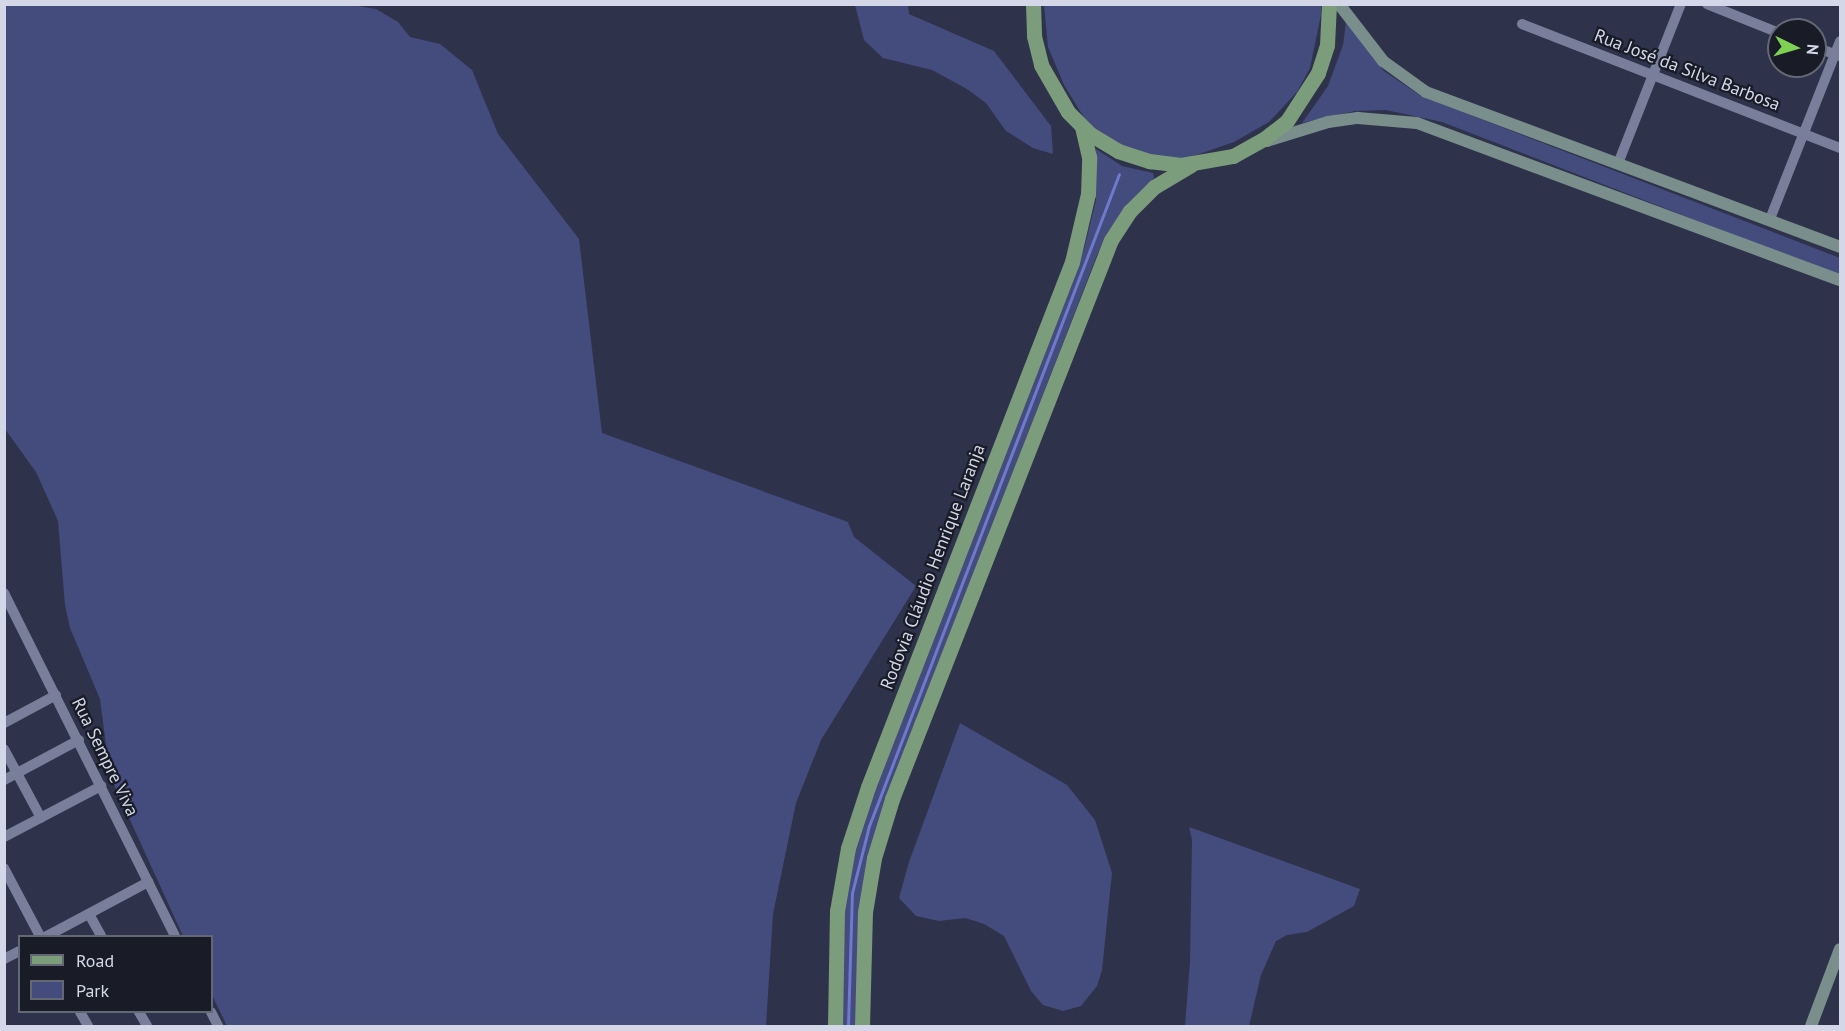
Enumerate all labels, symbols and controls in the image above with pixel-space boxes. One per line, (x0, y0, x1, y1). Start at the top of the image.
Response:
north arrow (1767, 18, 1827, 78)
street label: Rua José da Silva Barbosa (1591, 25, 1783, 115)
text: N (1803, 43, 1823, 55)
street label: Rodovia Cláudio Henrique Laranja (876, 441, 990, 693)
street label: Rua Sempre Viva (67, 694, 143, 820)
legend (18, 935, 213, 1013)
text: Road (76, 949, 114, 972)
text: Park (76, 979, 109, 1002)

